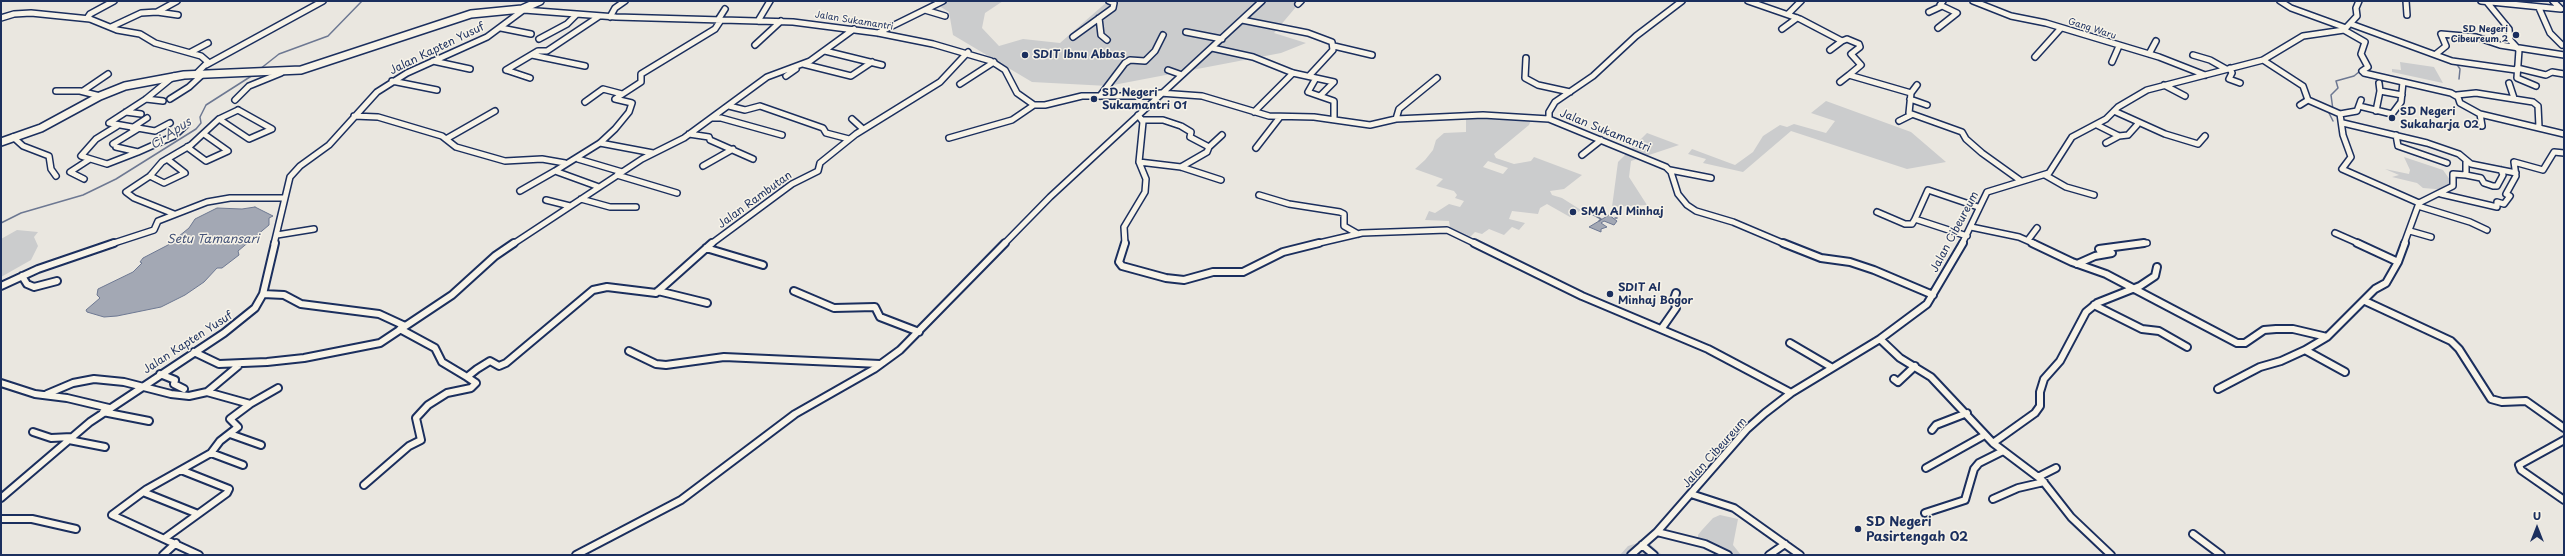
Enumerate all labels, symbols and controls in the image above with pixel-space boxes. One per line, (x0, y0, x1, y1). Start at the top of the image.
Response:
street label: Jalan Sukamantri (814, 9, 894, 33)
street label: Gang Waru (2067, 16, 2117, 42)
street label: Jalan Kapten Yusuf (387, 20, 487, 78)
place label: SD Negeri Cibeureum 2 (2451, 25, 2508, 46)
marker: SD Negeri Cibeureum 2 (2511, 30, 2521, 40)
place label: SDIT Ibnu Abbas (1033, 48, 1125, 62)
marker: SDIT Ibnu Abbas (1020, 50, 1030, 60)
place label: SD Negeri Sukamantri 01 (1102, 86, 1187, 112)
marker: SD Negeri Sukamantri 01 (1089, 94, 1099, 104)
place label: SD Negeri Sukaharja 02 (2400, 105, 2479, 131)
street label: Jalan Sukamantri (1558, 107, 1652, 155)
marker: SD Negeri Sukaharja 02 (2387, 113, 2397, 123)
water label: Ci Apus (148, 115, 194, 153)
street label: Jalan Rambutan (715, 169, 795, 231)
street label: Jalan Cibeureum (1928, 189, 1982, 275)
place label: SMA Al Minhaj (1581, 205, 1664, 219)
marker: SMA Al Minhaj (1568, 207, 1578, 217)
water label: Setu Tamansari (167, 233, 259, 247)
place label: SDIT Al Minhaj Bogor (1618, 281, 1693, 307)
marker: SDIT Al Minhaj Bogor (1605, 289, 1615, 299)
street label: Jalan Kapten Yusuf (141, 309, 235, 377)
street label: Jalan Cibeureum (1680, 415, 1750, 491)
text: U (2533, 507, 2541, 524)
north arrow (2517, 508, 2557, 548)
place label: SD Negeri Pasirtengah 02 (1866, 514, 1968, 545)
marker: SD Negeri Pasirtengah 02 (1853, 524, 1863, 534)

